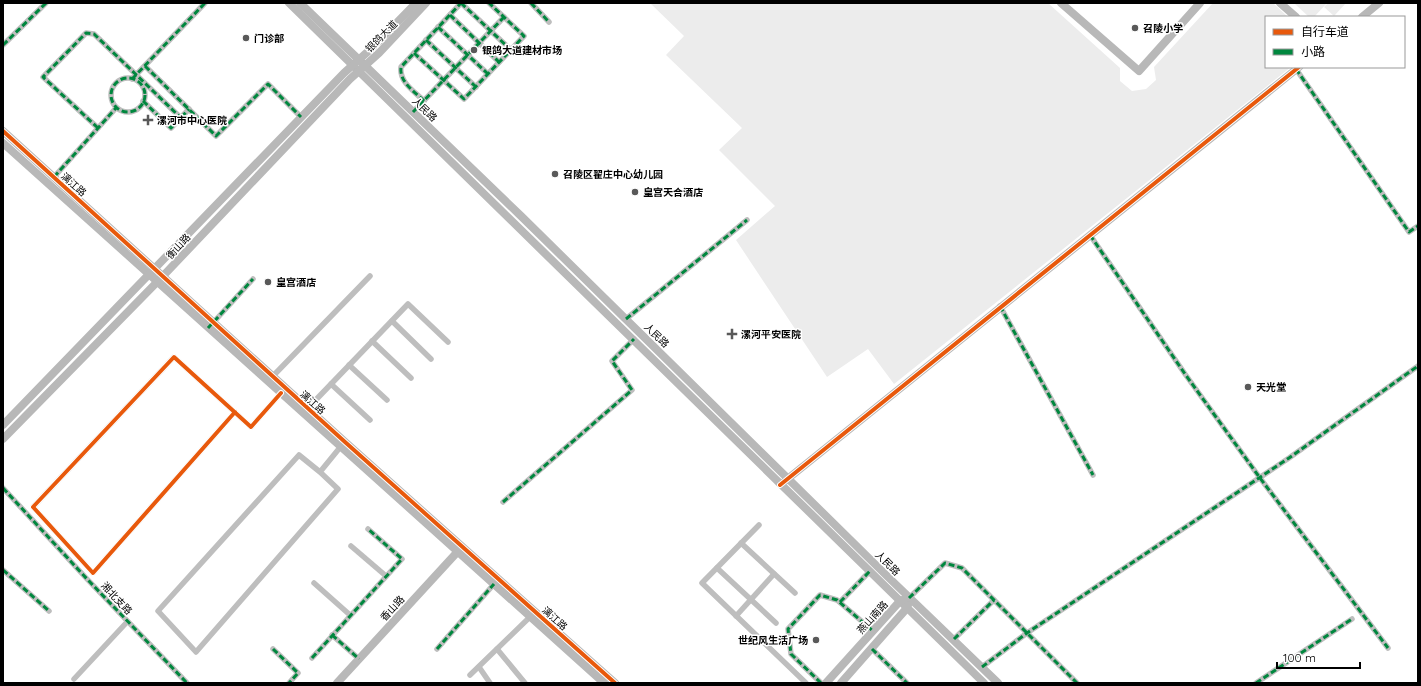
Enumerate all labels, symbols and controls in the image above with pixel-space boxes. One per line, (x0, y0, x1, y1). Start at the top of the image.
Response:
legend (1265, 16, 1405, 68)
street label: 银鸽大道 (363, 18, 400, 55)
place label: 召陵小学 (1143, 22, 1183, 35)
marker: 召陵小学 (1130, 23, 1140, 33)
text: 自行车道 (1301, 24, 1349, 39)
place label: 门诊部 (254, 32, 284, 45)
marker: 门诊部 (241, 33, 251, 43)
place label: 银鸽大道建材市场 (482, 44, 562, 57)
text: 小路 (1301, 44, 1325, 59)
marker: 银鸽大道建材市场 (469, 45, 479, 55)
street label: 人民路 (409, 94, 440, 124)
marker: 漯河市中心医院 (142, 114, 154, 126)
place label: 漯河市中心医院 (157, 114, 227, 127)
place label: 召陵区翟庄中心幼儿园 (563, 168, 663, 181)
marker: 召陵区翟庄中心幼儿园 (550, 169, 560, 179)
street label: 漓江路 (58, 170, 89, 199)
place label: 皇宫天合酒店 (643, 186, 703, 199)
marker: 皇宫天合酒店 (630, 187, 640, 197)
street label: 衡山路 (163, 231, 193, 262)
place label: 皇宫酒店 (276, 276, 316, 289)
marker: 皇宫酒店 (263, 277, 273, 287)
street label: 人民路 (641, 320, 672, 350)
marker: 漯河平安医院 (726, 328, 738, 340)
place label: 漯河平安医院 (741, 328, 801, 341)
place label: 天光堂 (1256, 381, 1286, 394)
marker: 天光堂 (1243, 382, 1253, 392)
street label: 漓江路 (297, 388, 328, 417)
street label: 人民路 (872, 548, 903, 579)
street label: 湘北支路 (98, 579, 135, 617)
street label: 香山路 (377, 593, 407, 624)
street label: 燕山南路 (854, 598, 891, 637)
street label: 漓江路 (539, 604, 570, 633)
place label: 世纪风生活广场 (738, 634, 808, 647)
marker: 世纪风生活广场 (811, 635, 821, 645)
scale bar (1277, 644, 1360, 670)
text: 100 m (1283, 650, 1316, 665)

